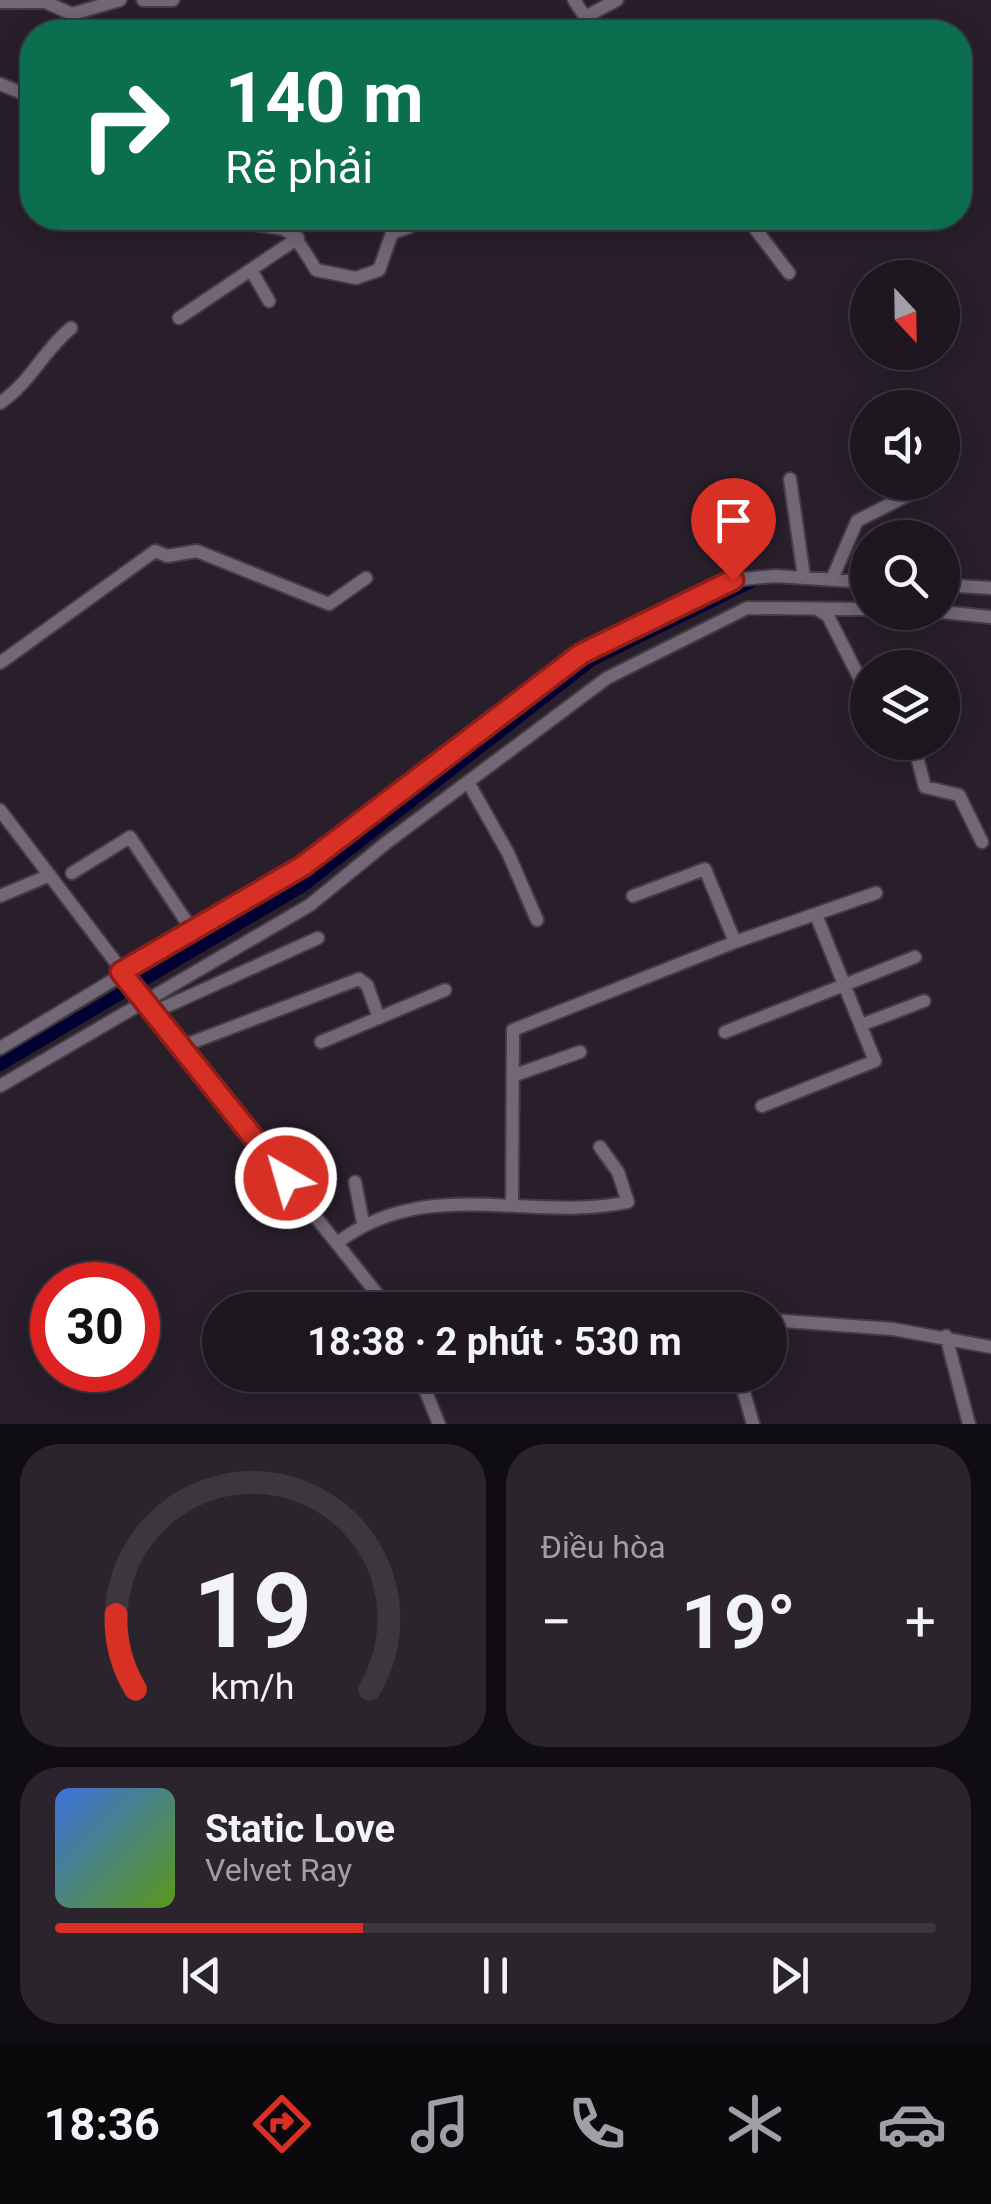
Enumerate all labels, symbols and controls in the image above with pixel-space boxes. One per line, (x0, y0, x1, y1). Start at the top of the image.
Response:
text: 140 m (225, 57, 424, 139)
icon: right (60, 60, 190, 190)
text: Rẽ phải (225, 141, 373, 194)
north arrow (850, 260, 960, 370)
map controls (850, 260, 960, 760)
button: sound (850, 390, 960, 500)
pin (691, 478, 776, 581)
icon: arrive (706, 493, 761, 548)
button: search (850, 520, 960, 630)
button: layers (850, 650, 960, 760)
position arrow (234, 1126, 338, 1230)
speed limit sign: 30 (30, 1262, 160, 1392)
text: 18:38 · 2 phút · 530 m (307, 1320, 682, 1364)
text: Điều hòa (541, 1528, 666, 1566)
text: 19 (193, 1551, 312, 1672)
text: 19° (681, 1578, 796, 1666)
text: − (541, 1590, 572, 1654)
text: + (905, 1590, 936, 1654)
text: km/h (211, 1666, 295, 1708)
text: Static Love (205, 1807, 395, 1851)
text: Velvet Ray (205, 1851, 352, 1889)
icon: previous (174, 1948, 229, 2003)
icon: pause (468, 1948, 523, 2003)
icon: next (762, 1948, 817, 2003)
icon: directions (247, 2089, 317, 2159)
icon: music (405, 2089, 475, 2159)
icon: phone (562, 2089, 632, 2159)
icon: climate (720, 2089, 790, 2159)
icon: car (877, 2089, 947, 2159)
text: 18:36 (44, 2098, 160, 2151)

